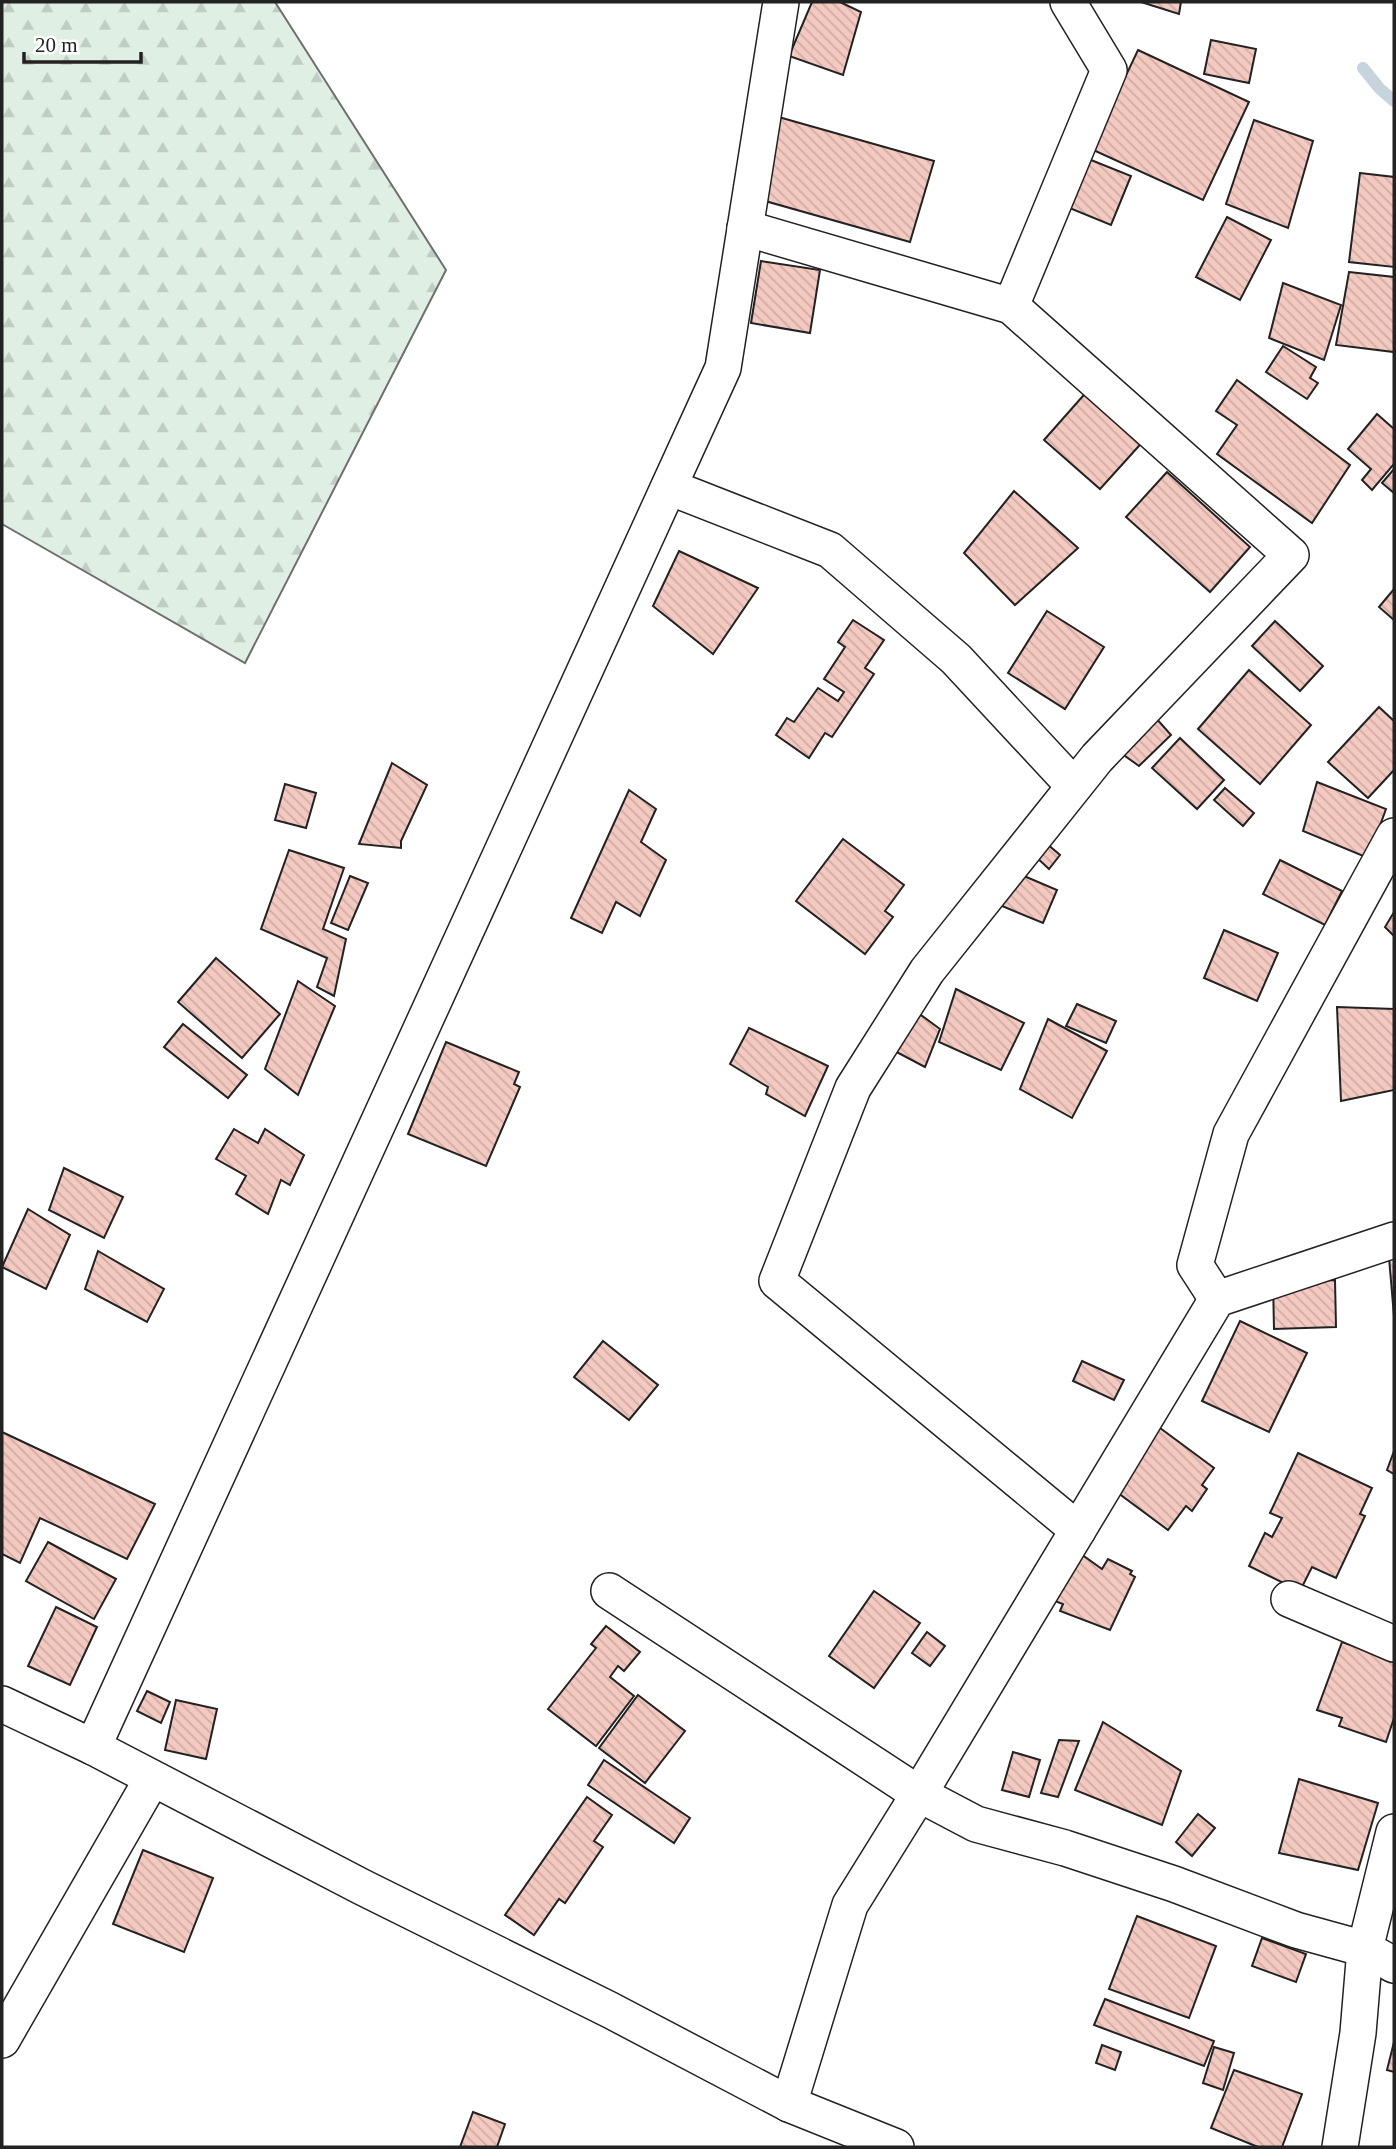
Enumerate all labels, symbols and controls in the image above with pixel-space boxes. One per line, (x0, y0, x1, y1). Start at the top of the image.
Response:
scale bar (24, 21, 142, 65)
text: 20 m (35, 33, 78, 57)

